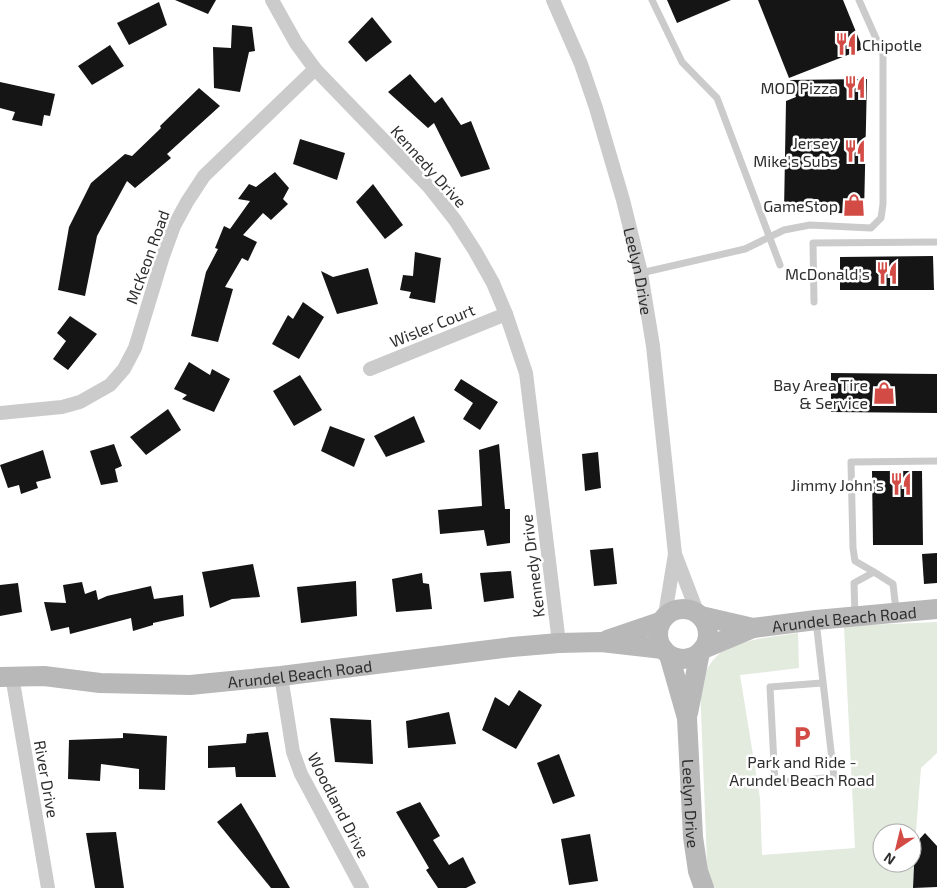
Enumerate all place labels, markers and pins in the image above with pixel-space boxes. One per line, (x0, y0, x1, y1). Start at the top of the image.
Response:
restaurant icon: Chipotle (833, 31, 859, 57)
place label: Chipotle (862, 35, 922, 54)
restaurant icon: MOD Pizza (842, 74, 868, 100)
place label: MOD Pizza (761, 78, 838, 97)
place label: Jersey Mike's Subs (753, 133, 839, 170)
restaurant icon: Jersey Mike's Subs (842, 138, 868, 164)
shop icon: GameStop (841, 192, 867, 218)
place label: GameStop (763, 196, 838, 215)
restaurant icon: McDonald's (874, 260, 900, 286)
place label: McDonald's (785, 264, 870, 283)
place label: Bay Area Tire & Service (773, 375, 868, 412)
shop icon: Bay Area Tire & Service (871, 380, 897, 406)
restaurant icon: Jimmy John's (888, 471, 914, 497)
place label: Jimmy John's (791, 475, 884, 494)
parking icon: Park and Ride - Arundel Beach Road (789, 724, 815, 750)
place label: Park and Ride - Arundel Beach Road (729, 752, 875, 789)

